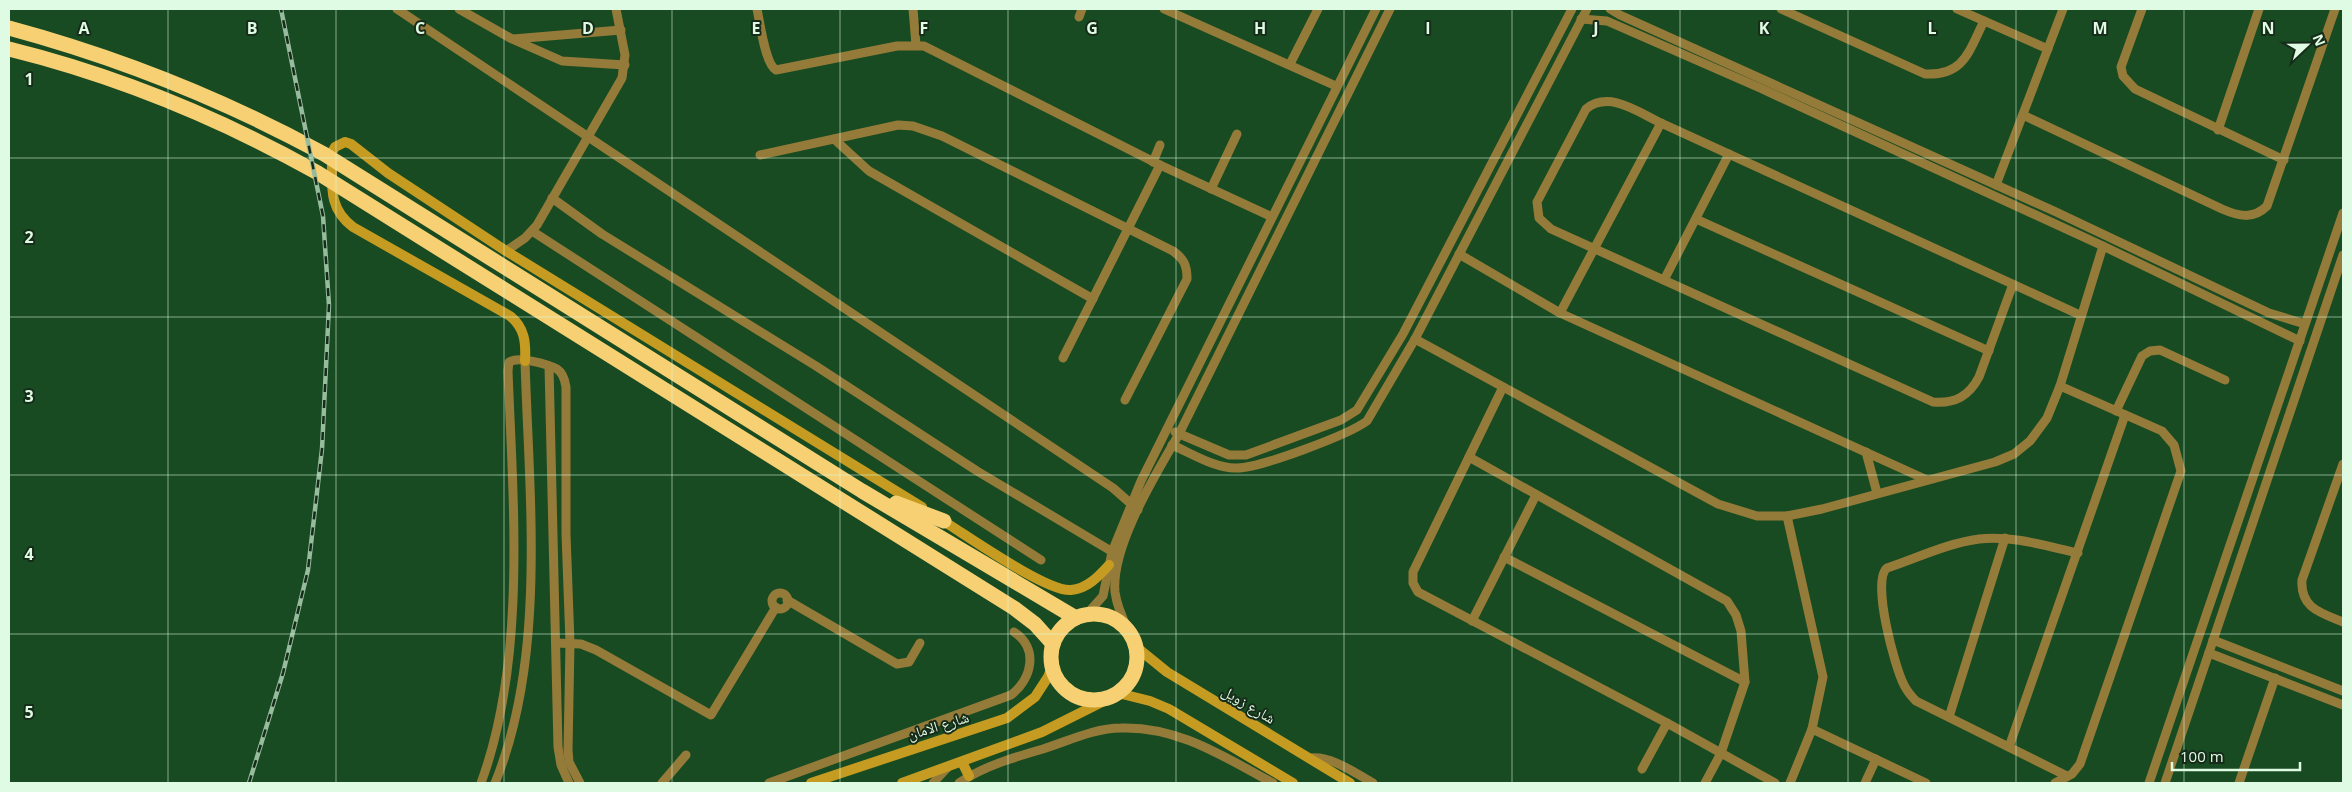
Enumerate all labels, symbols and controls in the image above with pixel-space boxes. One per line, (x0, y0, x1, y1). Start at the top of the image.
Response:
text: A (78, 17, 90, 39)
text: B (247, 17, 257, 39)
text: C (415, 17, 425, 39)
text: D (582, 17, 594, 39)
text: E (752, 17, 761, 39)
text: F (920, 17, 928, 39)
text: G (1086, 17, 1098, 39)
text: H (1254, 17, 1266, 39)
text: I (1425, 17, 1431, 39)
text: J (1591, 17, 1599, 39)
text: K (1759, 17, 1770, 39)
text: L (1927, 17, 1937, 39)
text: M (2092, 17, 2108, 39)
text: N (2261, 17, 2275, 39)
north arrow (2282, 20, 2332, 70)
text: N (2309, 31, 2330, 49)
text: 1 (24, 68, 34, 90)
text: 2 (24, 226, 34, 248)
text: 3 (24, 385, 34, 407)
text: 4 (24, 543, 34, 565)
street label: شارع زويل (1218, 680, 1280, 729)
text: 5 (24, 701, 34, 723)
street label: شارع الامان (905, 706, 972, 745)
scale bar (2172, 740, 2300, 772)
text: 100 m (2180, 746, 2224, 766)

